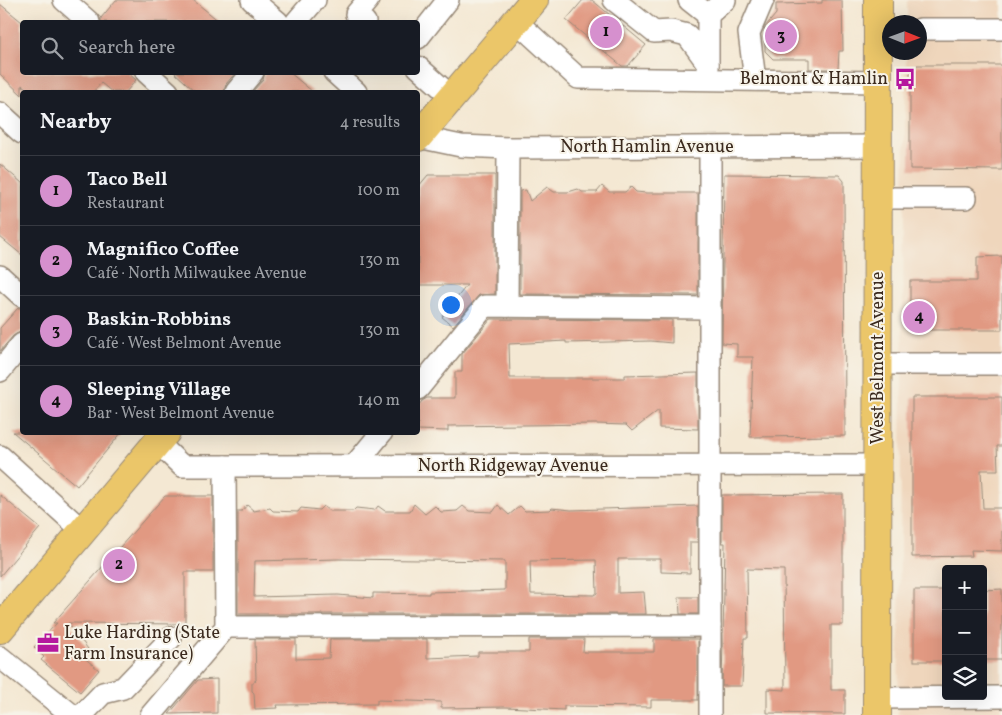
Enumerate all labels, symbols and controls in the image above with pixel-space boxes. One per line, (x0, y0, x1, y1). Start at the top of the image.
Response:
pin: 1 (590, 13, 622, 51)
north arrow (882, 15, 927, 60)
pin: 3 (765, 17, 797, 55)
search box (20, 20, 420, 75)
icon: search (38, 34, 66, 62)
text: Search here (78, 35, 175, 61)
bus stop icon: Belmont & Hamlin (892, 66, 918, 92)
place label: Belmont & Hamlin (740, 67, 888, 92)
text: Nearby (40, 108, 111, 137)
text: 4 results (340, 112, 400, 134)
street label: North Hamlin Avenue (560, 135, 734, 160)
text: Taco Bell (87, 167, 167, 193)
text: 1 (53, 180, 59, 202)
text: 100 m (357, 180, 400, 202)
text: Restaurant (87, 193, 165, 215)
text: Magnifico Coffee (87, 237, 239, 263)
text: 2 (52, 250, 60, 272)
text: 130 m (359, 250, 400, 272)
text: Café · North Milwaukee Avenue (87, 263, 307, 285)
street label: West Belmont Avenue (866, 272, 891, 444)
your location (438, 292, 464, 318)
pin: 4 (903, 298, 935, 336)
text: Baskin-Robbins (87, 307, 231, 333)
text: 3 (52, 320, 60, 342)
text: 130 m (359, 320, 400, 342)
text: Café · West Belmont Avenue (87, 333, 281, 355)
text: Sleeping Village (87, 377, 231, 403)
text: 4 (51, 390, 61, 412)
text: 140 m (358, 390, 400, 412)
text: Bar · West Belmont Avenue (87, 403, 274, 425)
street label: North Ridgeway Avenue (418, 454, 608, 479)
pin: 2 (103, 546, 135, 584)
map controls (942, 565, 987, 700)
button: + (942, 565, 987, 610)
button: − (942, 610, 987, 655)
place label: Luke Harding (State Farm Insurance) (64, 621, 220, 667)
office icon: Luke Harding (State Farm Insurance) (35, 630, 61, 656)
button: layers (942, 655, 987, 700)

